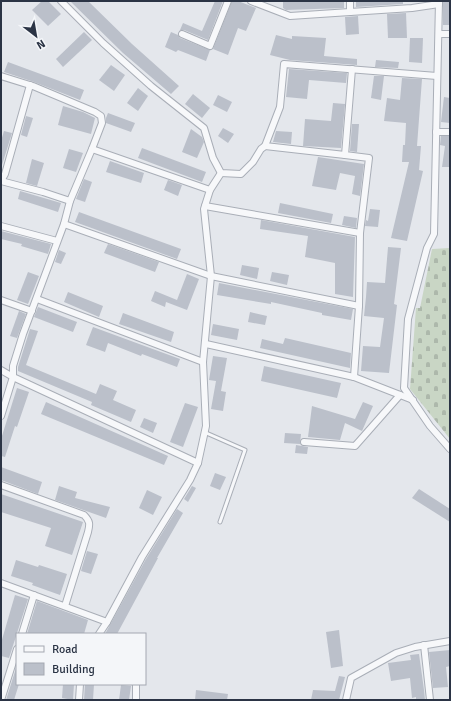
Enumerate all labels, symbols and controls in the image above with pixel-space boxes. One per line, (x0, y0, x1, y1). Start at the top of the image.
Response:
north arrow (16, 16, 56, 56)
text: N (34, 37, 48, 52)
legend (16, 633, 146, 685)
text: Road (52, 642, 78, 657)
text: Building (52, 662, 95, 677)

